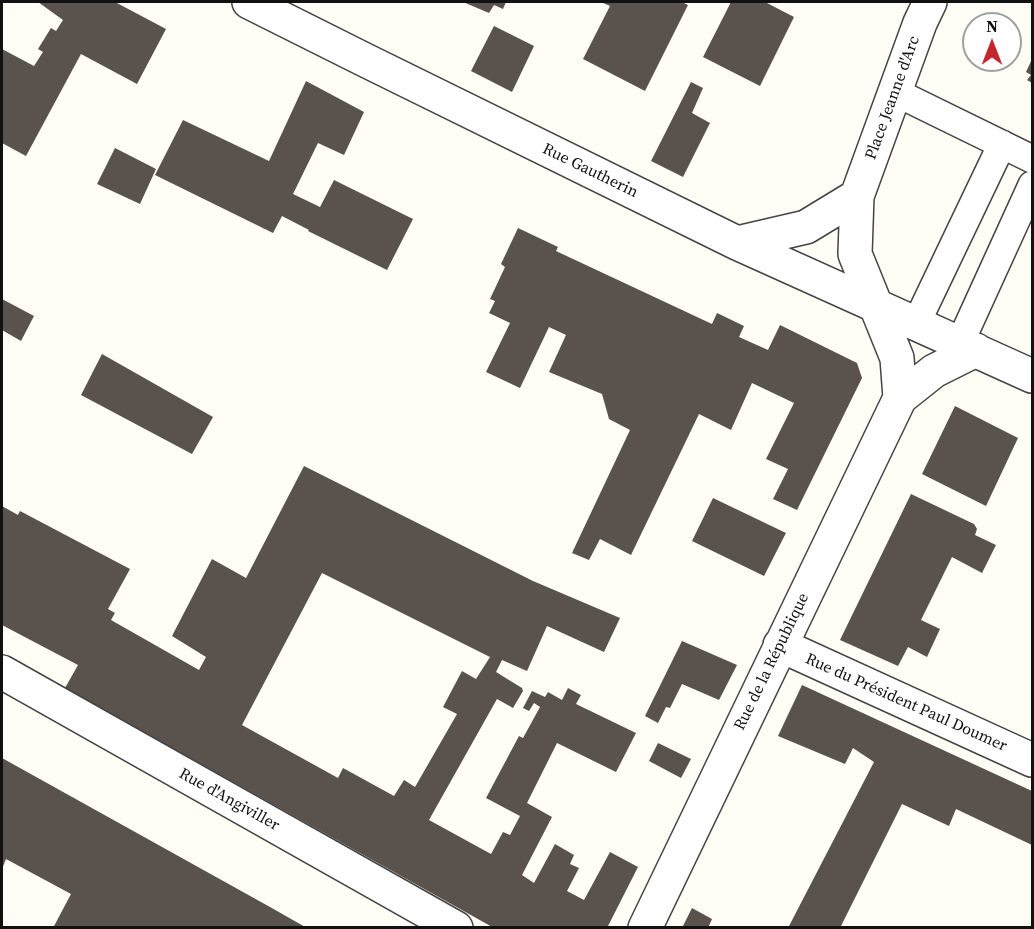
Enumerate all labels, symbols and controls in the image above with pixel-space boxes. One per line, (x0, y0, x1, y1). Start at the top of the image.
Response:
north arrow (962, 12, 1022, 72)
text: N (986, 15, 998, 37)
street label: Place Jeanne d'Arc (862, 34, 924, 162)
street label: Rue Gautherin (539, 140, 641, 202)
street label: Rue de la République (730, 590, 814, 734)
street label: Rue du Président Paul Doumer (802, 650, 1010, 756)
street label: Rue d'Angiviller (175, 764, 283, 836)

